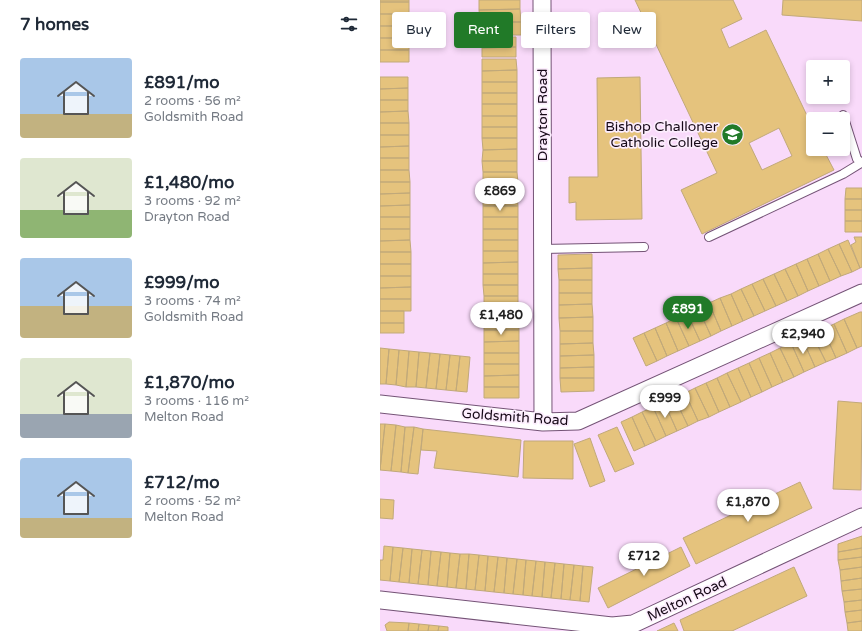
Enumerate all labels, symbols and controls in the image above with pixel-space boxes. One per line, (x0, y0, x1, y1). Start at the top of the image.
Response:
chip: Buy (392, 12, 446, 48)
chip: Rent (454, 12, 513, 48)
chip: Filters (521, 12, 590, 48)
chip: New (598, 12, 656, 48)
icon: filters (338, 13, 360, 35)
text: 7 homes (20, 14, 89, 35)
map controls (806, 60, 850, 156)
button: + (806, 60, 850, 104)
street label: Drayton Road (534, 69, 551, 161)
text: £891/mo (144, 72, 220, 93)
icon: home (52, 74, 100, 122)
text: 2 rooms · 56 m² (144, 93, 241, 109)
text: Goldsmith Road (144, 109, 244, 125)
button: − (806, 112, 850, 156)
place label: Bishop Challoner Catholic College (605, 118, 719, 151)
school or university icon: Bishop Challoner Catholic College (720, 121, 746, 147)
text: £1,480/mo (144, 172, 234, 193)
icon: home (52, 174, 100, 222)
pin: £869 (476, 178, 524, 212)
text: £869 (484, 183, 516, 199)
text: 3 rooms · 92 m² (144, 193, 241, 209)
text: Drayton Road (144, 209, 230, 225)
text: £999/mo (144, 272, 220, 293)
icon: home (52, 274, 100, 322)
text: 3 rooms · 74 m² (144, 293, 241, 309)
pin: £891 (664, 296, 712, 330)
text: £891 (672, 301, 704, 317)
pin: £1,480 (468, 302, 534, 336)
text: £1,480 (479, 307, 523, 323)
text: Goldsmith Road (144, 309, 244, 325)
pin: £2,940 (770, 321, 836, 355)
text: £2,940 (781, 326, 825, 342)
text: £1,870/mo (144, 372, 235, 393)
icon: home (52, 374, 100, 422)
pin: £999 (641, 385, 689, 419)
text: £999 (649, 390, 681, 406)
text: 3 rooms · 116 m² (144, 393, 249, 409)
street label: Goldsmith Road (461, 405, 569, 429)
text: Melton Road (144, 409, 224, 425)
text: £712/mo (144, 472, 220, 493)
icon: home (52, 474, 100, 522)
pin: £1,870 (715, 489, 781, 523)
text: 2 rooms · 52 m² (144, 493, 241, 509)
text: £1,870 (726, 494, 770, 510)
text: Melton Road (144, 509, 224, 525)
pin: £712 (620, 543, 668, 577)
text: £712 (628, 548, 660, 564)
street label: Melton Road (645, 573, 729, 625)

